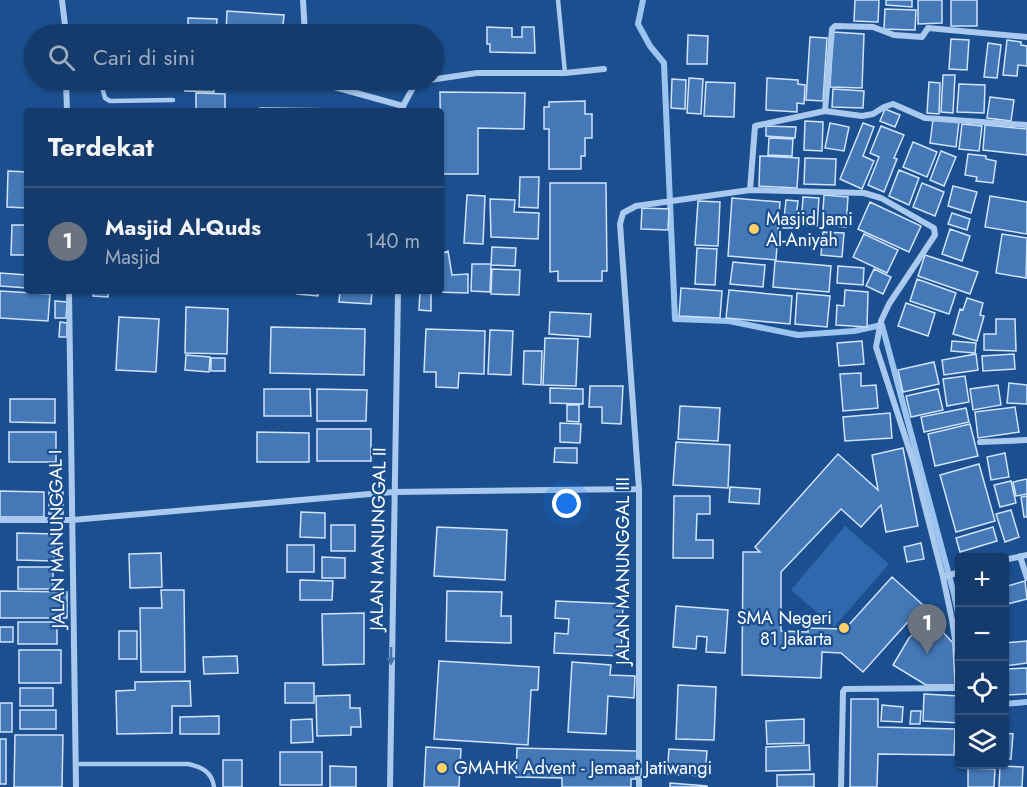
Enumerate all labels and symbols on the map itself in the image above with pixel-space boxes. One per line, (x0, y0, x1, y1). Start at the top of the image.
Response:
place label: Masjid Jami Al-Aniyah (766, 206, 853, 253)
marker: Masjid Jami Al-Aniyah (747, 222, 761, 236)
street label: JALAN MANUNGGAL II (363, 447, 393, 633)
street label: JALAN MANUNGGAL I (42, 449, 72, 631)
street label: JALAN MANUNGGAL III (610, 477, 636, 667)
your location (552, 489, 581, 518)
pin: 1 (908, 604, 946, 654)
place label: SMA Negeri 81 Jakarta (737, 605, 832, 652)
marker: SMA Negeri 81 Jakarta (837, 621, 851, 635)
one-way arrow (387, 646, 396, 665)
place label: GMAHK Advent - Jemaat Jatiwangi (454, 755, 712, 781)
marker: GMAHK Advent - Jemaat Jatiwangi (435, 761, 449, 775)

